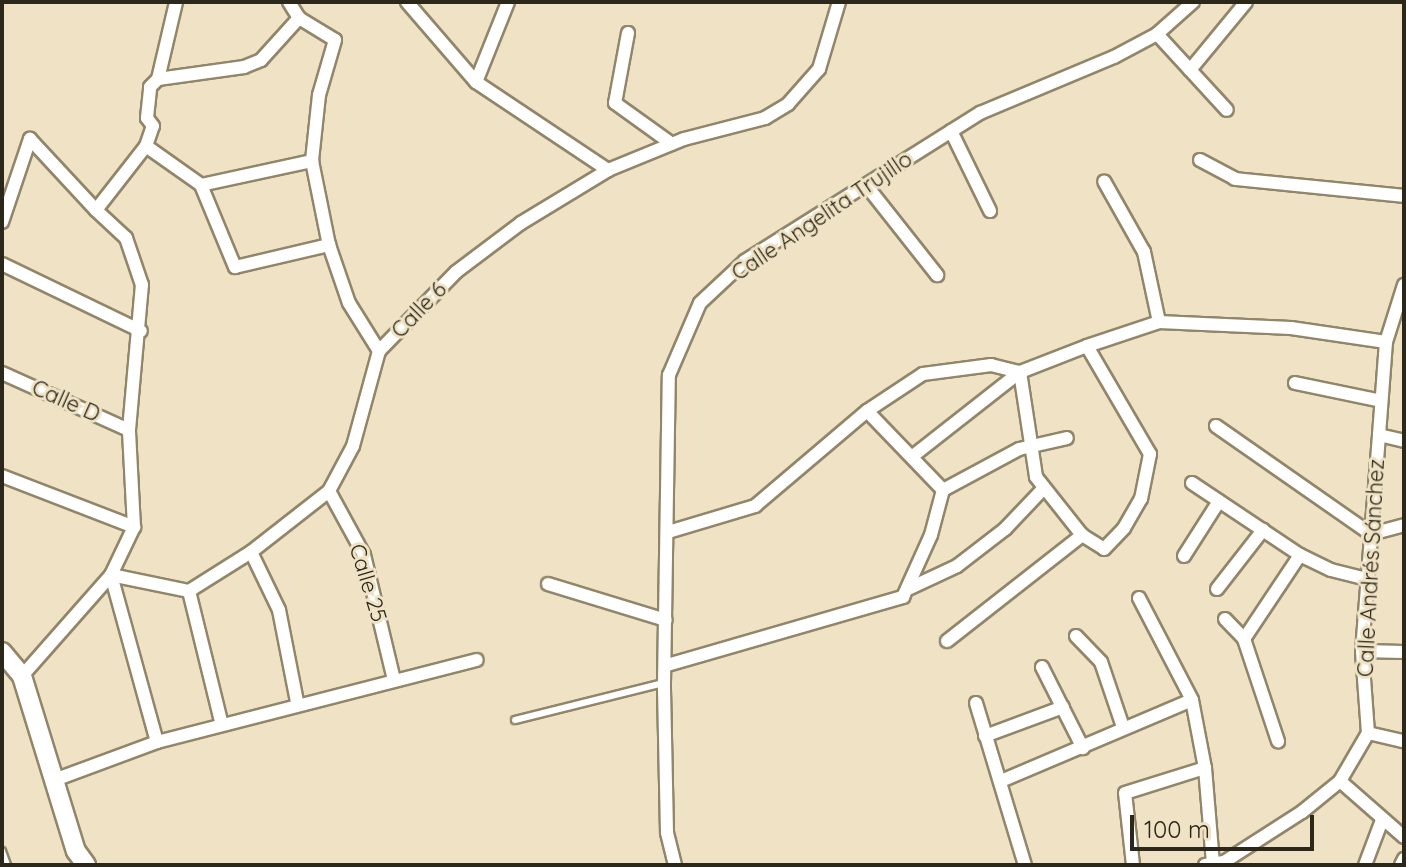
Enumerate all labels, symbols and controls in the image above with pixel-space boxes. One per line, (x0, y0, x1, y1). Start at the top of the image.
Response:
street label: Calle Angelita Trujillo (727, 146, 917, 286)
street label: Calle 6 (386, 276, 452, 344)
street label: Calle D (28, 374, 104, 428)
street label: Calle Andrés Sánchez (1352, 458, 1390, 678)
street label: Calle 25 (344, 541, 392, 625)
scale bar (1134, 799, 1318, 849)
text: 100 m (1144, 814, 1210, 844)

